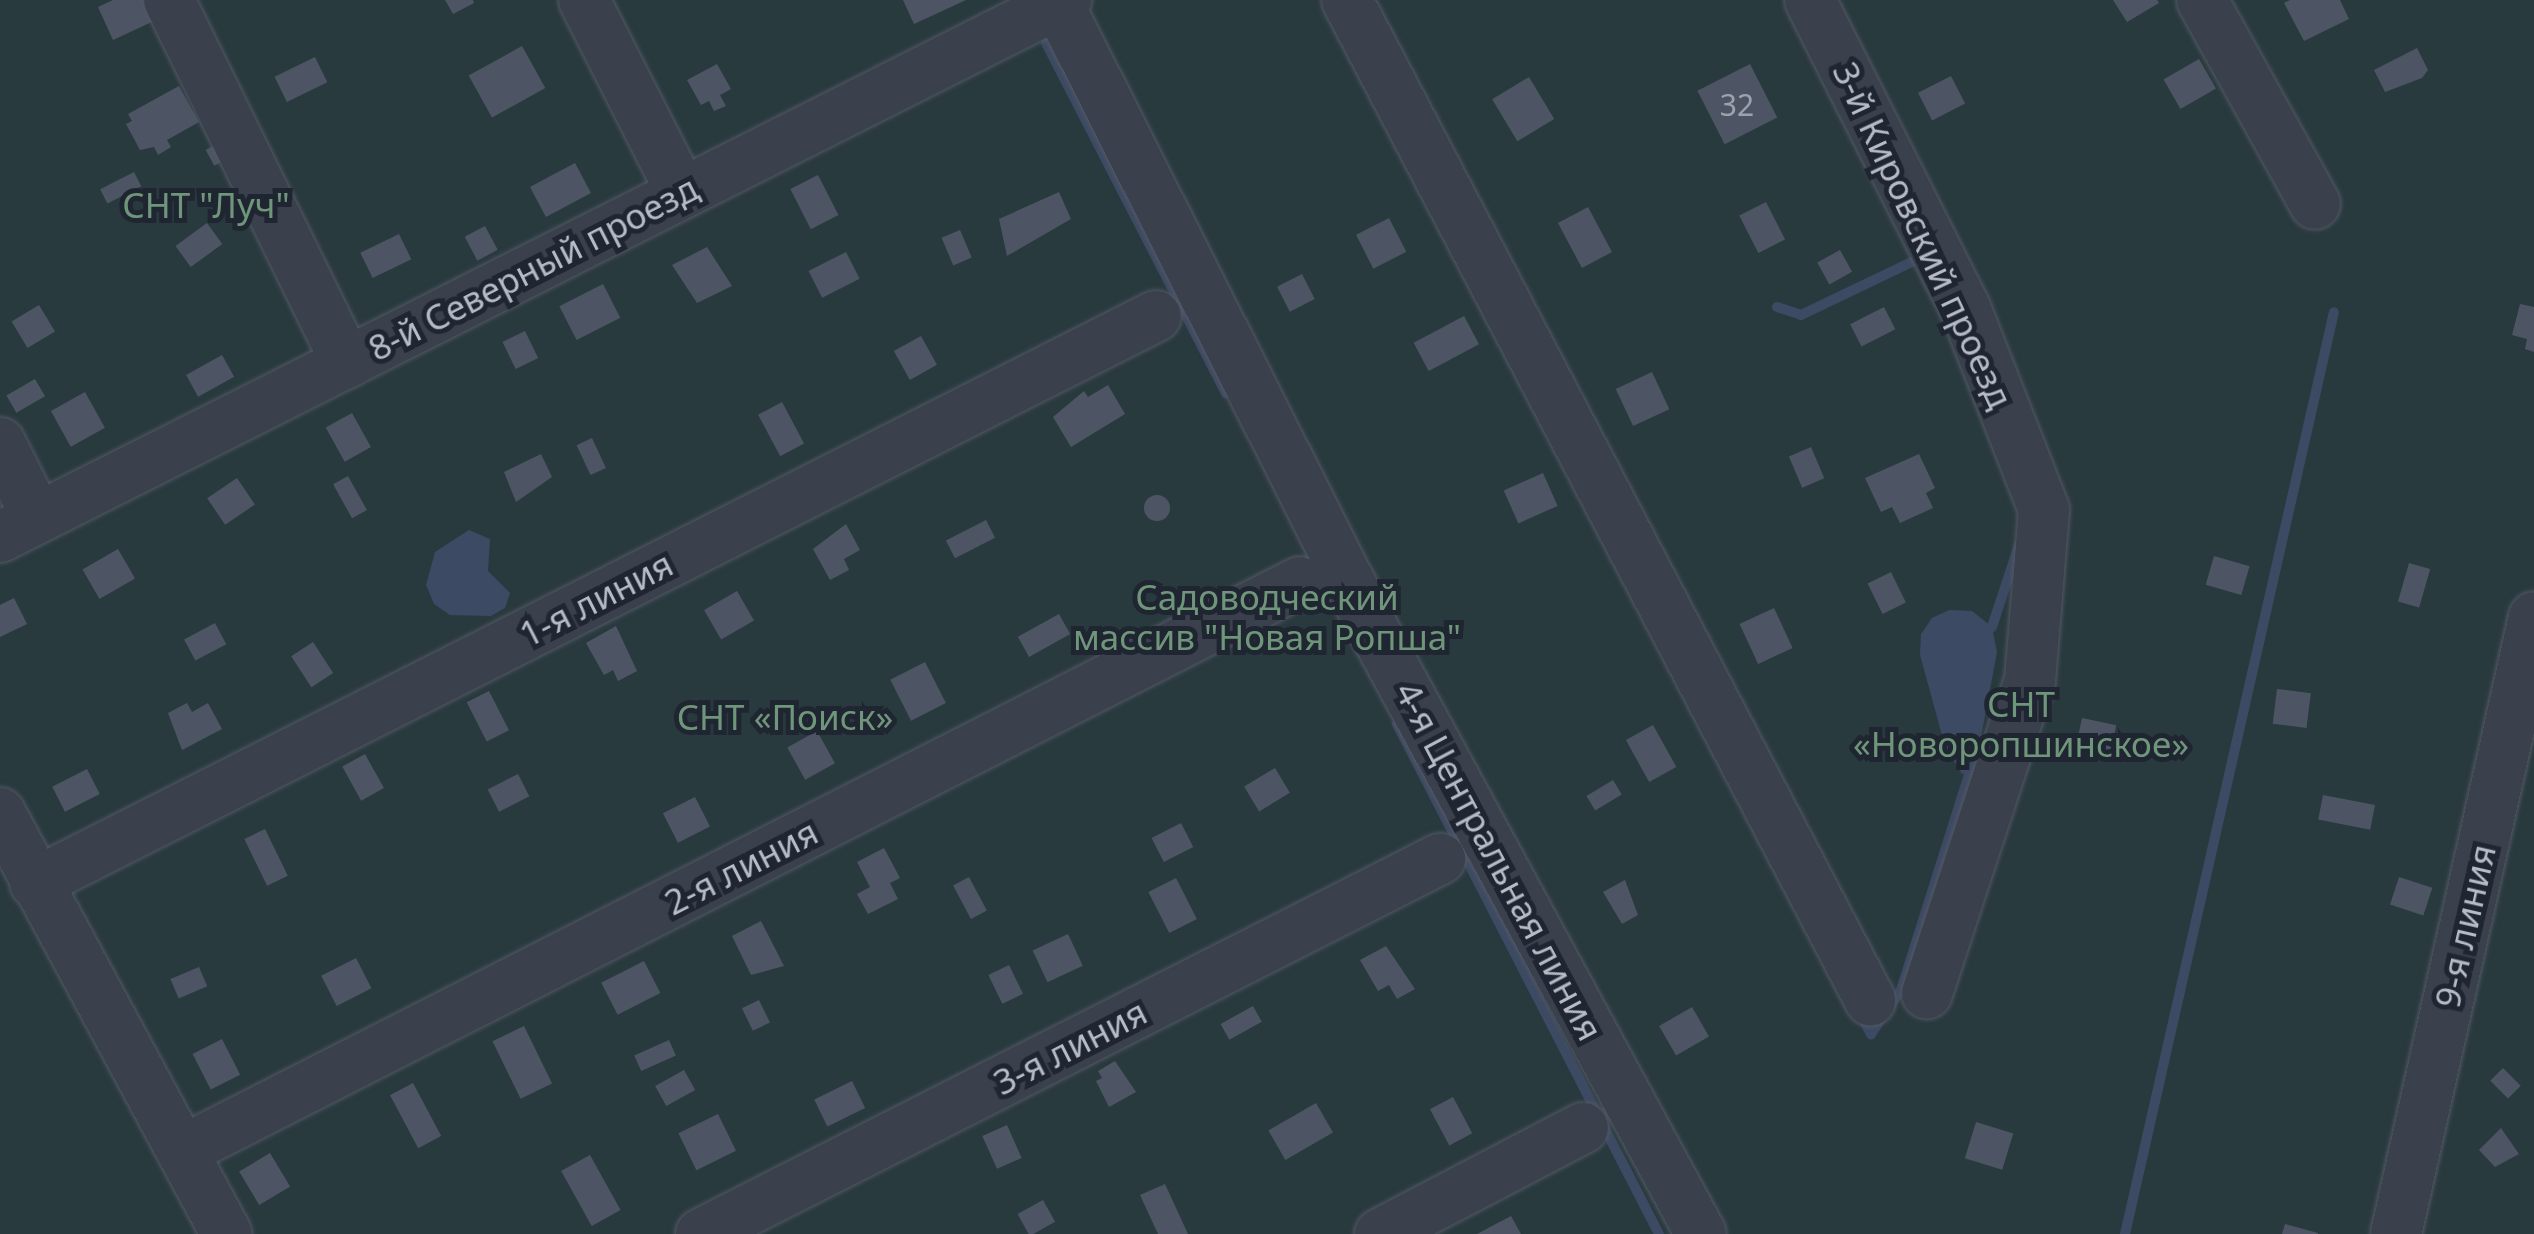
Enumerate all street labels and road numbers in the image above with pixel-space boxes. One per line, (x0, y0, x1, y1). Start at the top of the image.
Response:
street label: 3-й Кировский проезд (1824, 55, 2022, 415)
street label: 8-й Северный проезд (361, 167, 705, 369)
street label: 1-я линия (512, 543, 680, 655)
street label: 4-я Центральная линия (1387, 675, 1611, 1047)
street label: 2-я линия (657, 811, 825, 923)
street label: 9-я линия (2426, 840, 2504, 1012)
street label: 3-я линия (986, 991, 1154, 1103)

